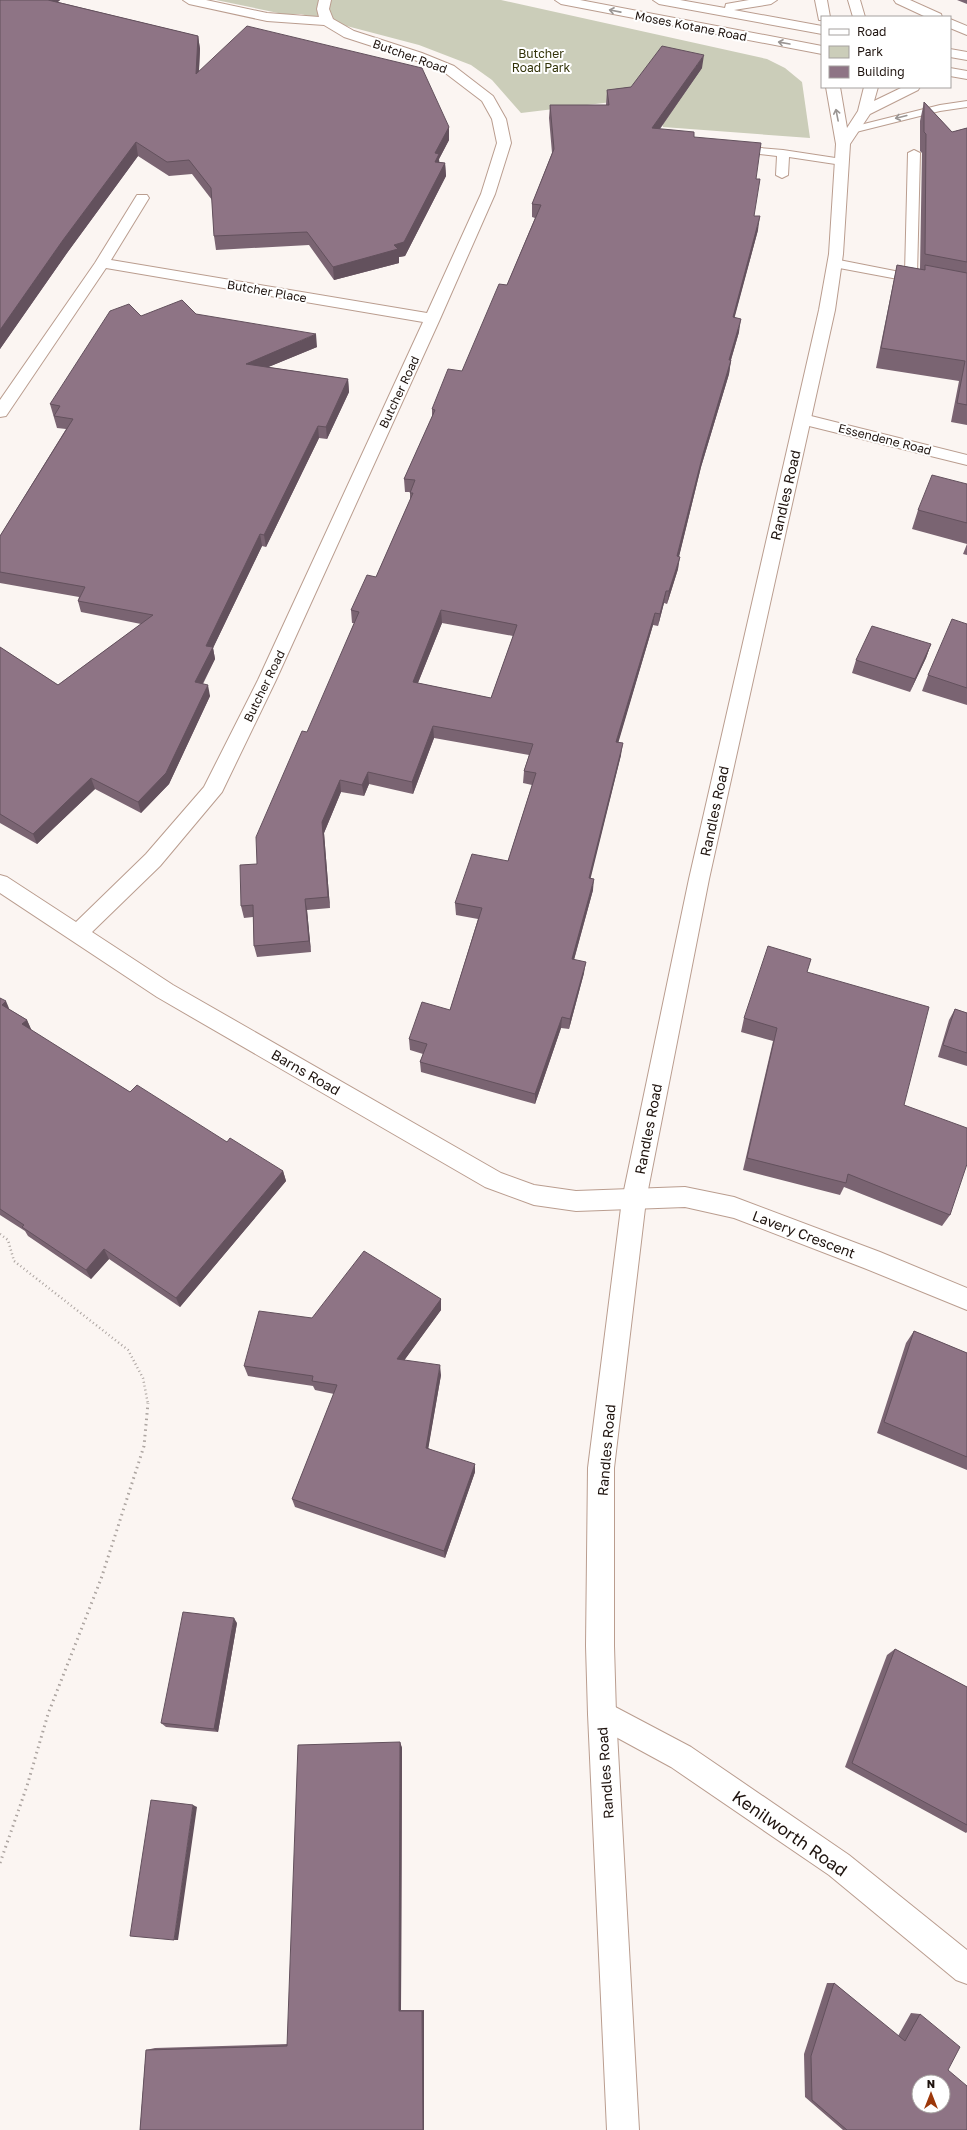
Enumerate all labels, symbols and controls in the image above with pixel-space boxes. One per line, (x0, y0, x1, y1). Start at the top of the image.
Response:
one-way arrow (609, 6, 622, 14)
street label: Moses Kotane Road (634, 8, 748, 44)
legend (821, 16, 951, 88)
text: Road (857, 24, 886, 39)
street label: Butcher Road (371, 36, 449, 76)
one-way arrow (777, 39, 790, 47)
text: Park (857, 44, 883, 59)
park label: Butcher Road Park (512, 46, 570, 75)
text: Building (857, 64, 905, 79)
one-way arrow (833, 109, 841, 122)
one-way arrow (895, 114, 908, 121)
street label: Butcher Place (226, 277, 308, 305)
street label: Butcher Road (376, 353, 422, 431)
street label: Essendene Road (837, 420, 933, 458)
street label: Randles Road (766, 448, 804, 542)
street label: Butcher Road (240, 648, 288, 724)
street label: Randles Road (696, 764, 732, 858)
street label: Barns Road (269, 1045, 343, 1099)
street label: Randles Road (631, 1082, 665, 1176)
street label: Lavery Crescent (750, 1207, 858, 1261)
street label: Randles Road (594, 1403, 618, 1497)
street label: Randles Road (593, 1726, 617, 1820)
street label: Kenilworth Road (728, 1786, 852, 1880)
north arrow (911, 2074, 951, 2114)
text: N (927, 2077, 935, 2090)

